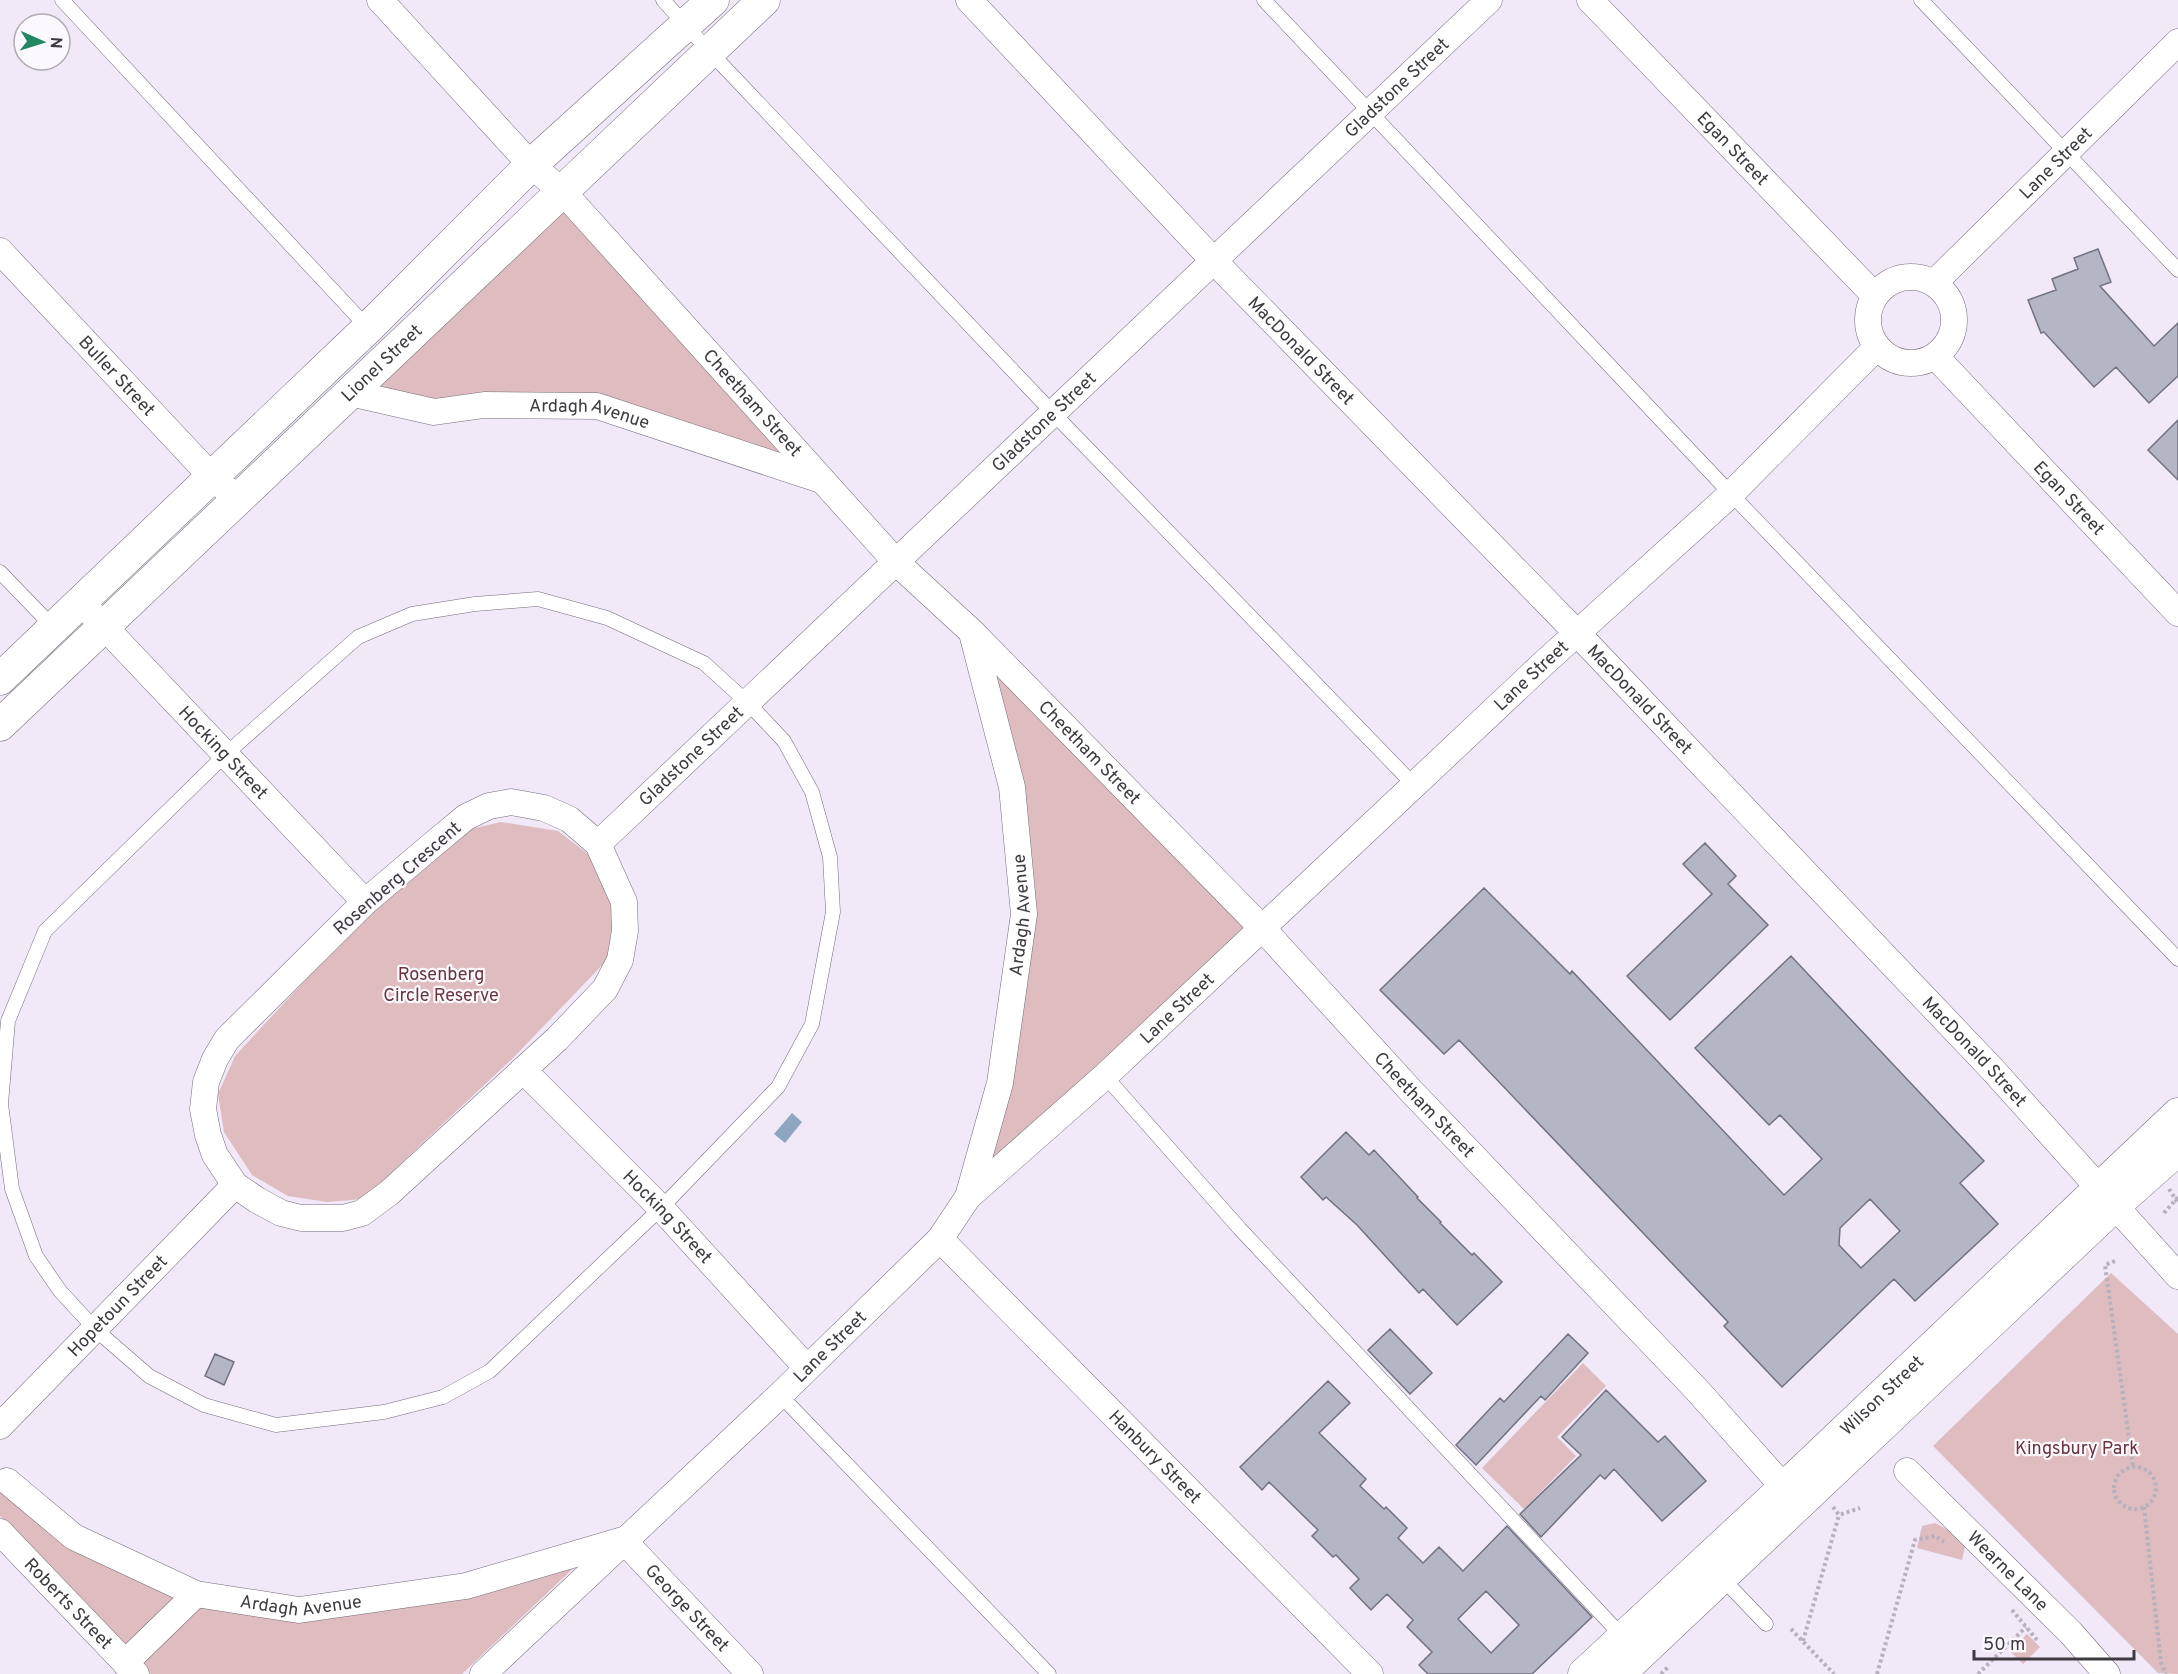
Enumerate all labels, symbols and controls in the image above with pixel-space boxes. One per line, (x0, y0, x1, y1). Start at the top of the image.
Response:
north arrow (12, 12, 72, 72)
street label: Gladstone Street (1340, 34, 1455, 144)
text: N (45, 36, 65, 49)
street label: Egan Street (1691, 108, 1773, 191)
street label: Lane Street (2015, 123, 2098, 205)
street label: MacDonald Street (1242, 292, 1358, 411)
street label: Lionel Street (337, 320, 428, 408)
street label: Buller Street (73, 332, 159, 422)
street label: Cheetham Street (697, 345, 806, 462)
street label: Gladstone Street (988, 368, 1102, 478)
street label: Ardagh Avenue (529, 395, 652, 436)
street label: Egan Street (2027, 457, 2109, 541)
street label: Lane Street (1490, 636, 1574, 717)
street label: MacDonald Street (1581, 640, 1697, 760)
street label: Cheetham Street (1033, 696, 1145, 810)
street label: Hocking Street (172, 702, 272, 805)
street label: Gladstone Street (635, 702, 749, 812)
street label: Rosenberg Crescent (329, 817, 467, 941)
street label: Ardagh Avenue (1005, 853, 1037, 978)
park label: Rosenberg Circle Reserve (383, 964, 499, 1008)
street label: Lane Street (1136, 969, 1220, 1050)
street label: MacDonald Street (1916, 992, 2031, 1113)
street label: Cheetham Street (1368, 1048, 1479, 1163)
street label: Hocking Street (617, 1166, 716, 1269)
street label: Hopetoun Street (64, 1251, 173, 1363)
street label: Lane Street (789, 1307, 872, 1388)
street label: Wilson Street (1836, 1351, 1929, 1441)
street label: Hanbury Street (1103, 1406, 1205, 1509)
park label: Kingsbury Park (2015, 1438, 2139, 1461)
street label: Wearne Lane (1961, 1527, 2052, 1617)
street label: Roberts Street (18, 1554, 117, 1655)
street label: George Street (639, 1560, 733, 1658)
street label: Ardagh Avenue (238, 1591, 363, 1623)
scale bar (1974, 1623, 2134, 1661)
text: 50 m (1983, 1634, 2025, 1657)

